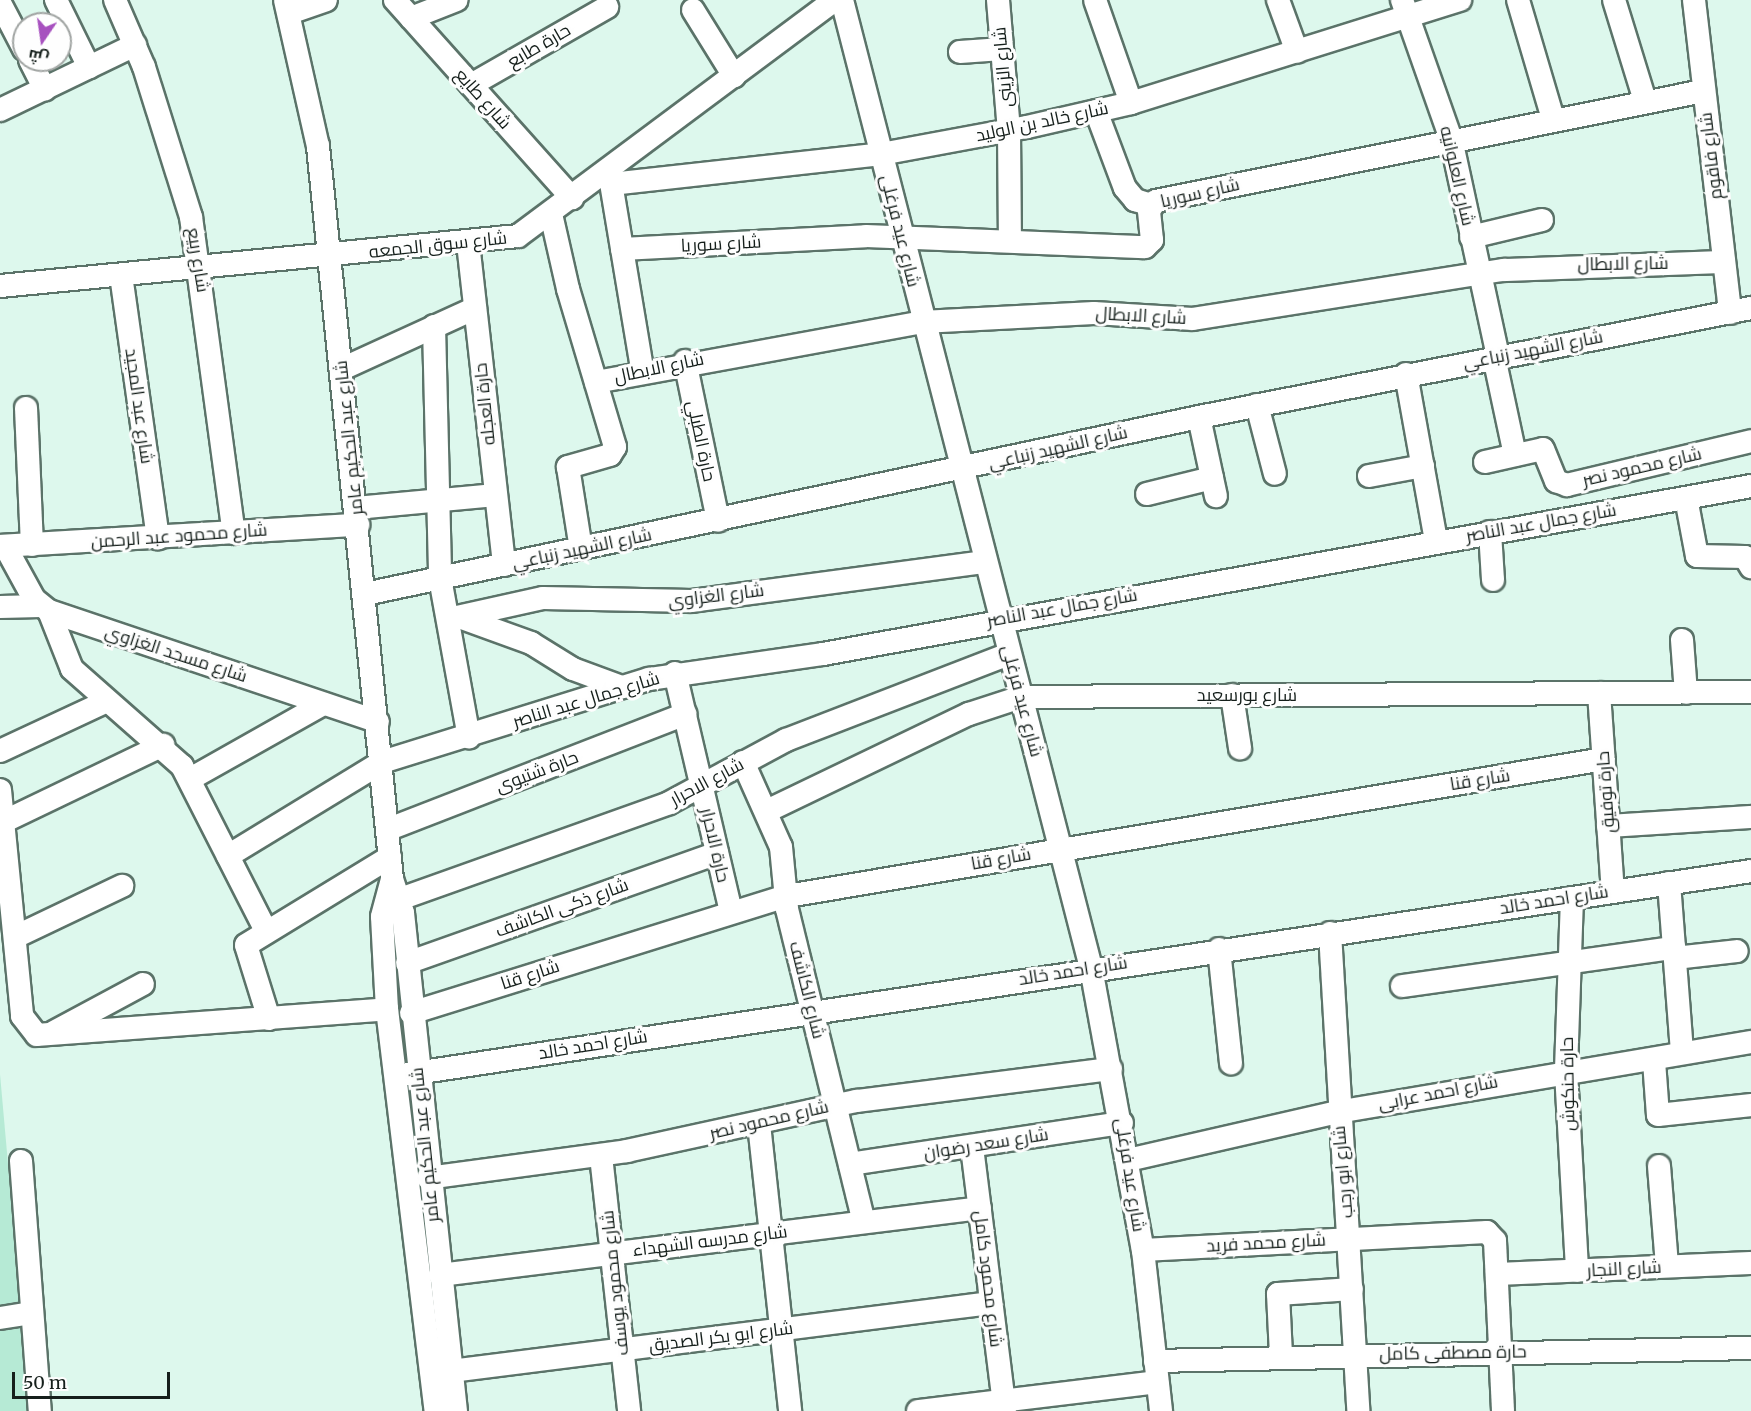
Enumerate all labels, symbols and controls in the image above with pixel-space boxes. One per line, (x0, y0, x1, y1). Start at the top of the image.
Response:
north arrow (12, 12, 72, 72)
street label: حارة طابع (503, 19, 575, 73)
street label: شارع الزينى (989, 26, 1017, 108)
text: ش (26, 46, 51, 70)
street label: شارع طايع (450, 64, 516, 134)
street label: شارع خالد بن الوليد (974, 97, 1110, 147)
street label: شارع فاقوم (1695, 111, 1727, 201)
street label: شارع العلوانيه (1435, 124, 1479, 228)
street label: شارع عيد فرغلى (876, 173, 924, 289)
street label: شارع سوريا (1158, 173, 1242, 213)
street label: شارع ربيع (182, 226, 214, 294)
street label: شارع سوق الجمعه (368, 227, 508, 263)
street label: شارع سوريا (680, 231, 762, 257)
street label: شارع الابطال (1577, 252, 1669, 276)
street label: شارع الابطال (1095, 303, 1187, 329)
street label: شارع الشهيد زنباعي (1461, 326, 1605, 374)
street label: شارع عبد المجيد (120, 347, 158, 465)
street label: شارع الابطال (612, 348, 706, 388)
street label: شارع عبد الحكيم عامر (330, 359, 368, 517)
street label: حارة العجله (470, 362, 500, 446)
street label: حارة الطبلي (682, 398, 720, 484)
street label: شارع الشهيد زنباعي (986, 421, 1130, 475)
street label: شارع محمود نصر (1580, 443, 1704, 491)
street label: شارع جمال عبد الناصر (1464, 499, 1618, 547)
street label: شارع محمود عبد الرحمن (90, 519, 268, 553)
street label: شارع الشهيد زنباعي (510, 524, 654, 574)
street label: شارع الغزاوي (667, 579, 765, 613)
street label: شارع جمال عبد الناصر (985, 584, 1139, 632)
street label: شارع مسجد الغزاوي (102, 621, 250, 687)
street label: شارع عيد فرغلى (997, 643, 1047, 759)
street label: شارع جمال عبد الناصر (510, 667, 662, 733)
street label: شارع بورسعيد (1197, 684, 1297, 706)
street label: حارة شتيوى (493, 746, 581, 798)
street label: حارة توفيق (1592, 750, 1620, 834)
street label: شارع الاحرار (666, 754, 748, 810)
street label: شارع قنا (1448, 765, 1512, 795)
street label: حارة الاحرار (696, 805, 734, 885)
street label: شارع قنا (969, 843, 1033, 875)
street label: شارع ذكى الكاشف (492, 874, 632, 942)
street label: شارع احمد خالد (1498, 881, 1610, 919)
street label: شارع الكاشف (784, 939, 830, 1041)
street label: شارع احمد خالد (1017, 952, 1129, 990)
street label: شارع قنا (498, 955, 562, 995)
street label: شارع احمد خالد (537, 1026, 649, 1064)
street label: حارة حنكوش (1556, 1037, 1580, 1131)
street label: شارع عبد الحكيم عامر (406, 1066, 444, 1224)
street label: شارع احمد عرابى (1376, 1071, 1500, 1115)
street label: شارع محمود نصر (707, 1096, 831, 1144)
street label: شارع عيد فرغلى (1110, 1117, 1150, 1233)
street label: شارع سعد رضوان (922, 1123, 1050, 1165)
street label: شارع ابو رجب (1328, 1125, 1358, 1219)
street label: شارع محمود يوسف (597, 1209, 633, 1357)
street label: شارع محمود كامل (969, 1209, 1007, 1349)
street label: شارع مدرسه الشهداء (631, 1221, 789, 1261)
street label: شارع محمد فريد (1206, 1229, 1326, 1257)
street label: شارع النجار (1586, 1256, 1662, 1282)
street label: شارع ابو بكر الصديق (647, 1317, 795, 1357)
street label: حارة مصطفى كامل (1379, 1341, 1527, 1365)
scale bar (15, 1360, 172, 1398)
text: 50 m (23, 1371, 67, 1394)

